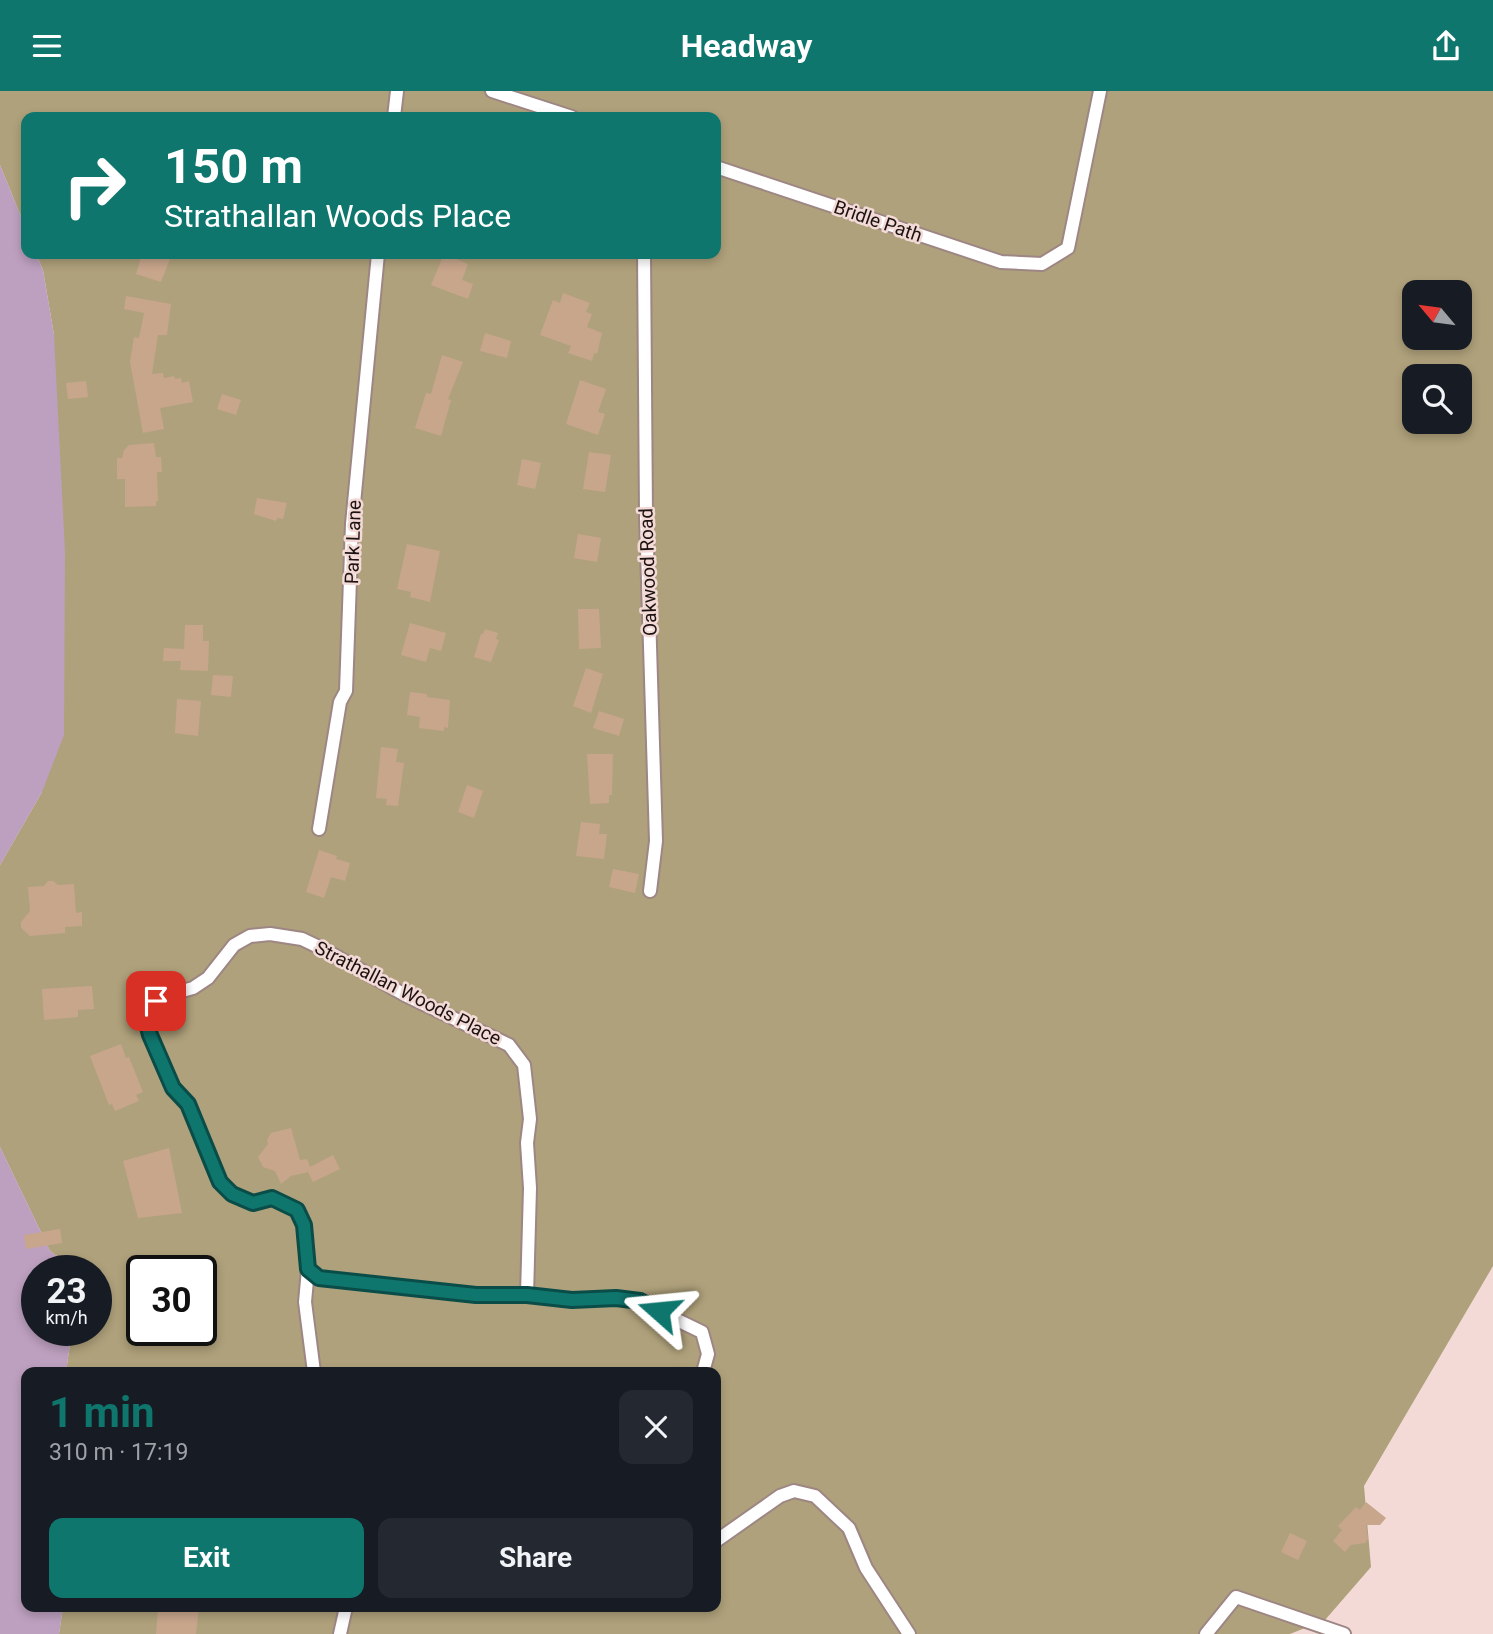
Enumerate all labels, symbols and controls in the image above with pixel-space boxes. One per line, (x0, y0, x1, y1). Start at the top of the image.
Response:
icon: menu (28, 27, 66, 65)
text: Headway (681, 27, 812, 65)
icon: share (1427, 27, 1465, 65)
text: 150 m (164, 138, 303, 195)
icon: right (49, 140, 140, 231)
street label: Bridle Path (831, 195, 925, 247)
text: Strathallan Woods Place (164, 197, 511, 235)
north arrow (1402, 280, 1472, 350)
map controls (1402, 280, 1472, 434)
button: search (1402, 364, 1472, 434)
street label: Park Lane (340, 500, 366, 584)
street label: Oakwood Road (634, 508, 662, 636)
street label: Strathallan Woods Place (311, 936, 505, 1050)
pin (126, 971, 186, 1031)
icon: arrive (137, 982, 175, 1020)
speed limit sign: 30 (126, 1255, 217, 1346)
text: 23 (46, 1271, 87, 1312)
position arrow (622, 1274, 696, 1348)
text: km/h (45, 1307, 88, 1328)
text: 1 min (49, 1388, 155, 1437)
button: close (619, 1390, 693, 1464)
text: 310 m · 17:19 (49, 1439, 188, 1466)
button: Exit (49, 1518, 364, 1598)
button: Share (378, 1518, 693, 1598)

